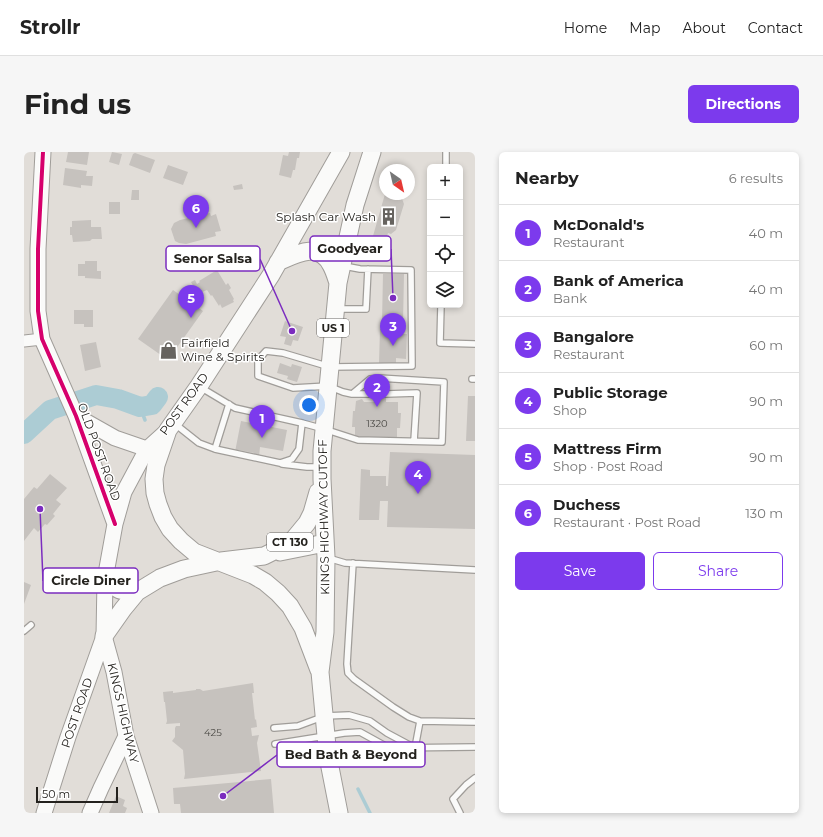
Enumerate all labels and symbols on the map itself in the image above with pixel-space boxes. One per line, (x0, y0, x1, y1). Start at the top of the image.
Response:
north arrow (379, 164, 415, 200)
pin: 6 (183, 195, 209, 228)
building icon: Splash Car Wash (379, 207, 399, 227)
place label: Splash Car Wash (276, 209, 376, 224)
callout: Goodyear (310, 236, 391, 261)
text: Goodyear (317, 240, 383, 256)
callout: Senor Salsa (166, 246, 260, 271)
text: Senor Salsa (174, 250, 252, 266)
pin: 5 (178, 285, 204, 318)
pin: 3 (380, 313, 406, 346)
road number: US 1 (317, 319, 349, 337)
place label: Fairfield Wine & Spirits (181, 335, 264, 364)
shop icon: Fairfield Wine & Spirits (158, 340, 178, 360)
street label: POST ROAD (156, 370, 211, 438)
pin: 2 (364, 374, 390, 407)
your location (299, 395, 319, 415)
street label: OLD POST ROAD (75, 401, 124, 503)
pin: 1 (249, 405, 275, 438)
house number: 1320 (366, 417, 388, 430)
street label: KINGS HIGHWAY CUTOFF (315, 439, 332, 595)
pin: 4 (405, 461, 431, 494)
road number: CT 130 (267, 533, 313, 551)
callout: Circle Diner (43, 568, 138, 593)
text: Circle Diner (51, 572, 131, 588)
street label: KINGS HIGHWAY (105, 661, 142, 765)
street label: POST ROAD (58, 676, 96, 750)
house number: 425 (204, 726, 222, 739)
callout: Bed Bath & Beyond (277, 742, 425, 767)
text: Bed Bath & Beyond (285, 746, 417, 762)
scale bar (36, 785, 118, 804)

